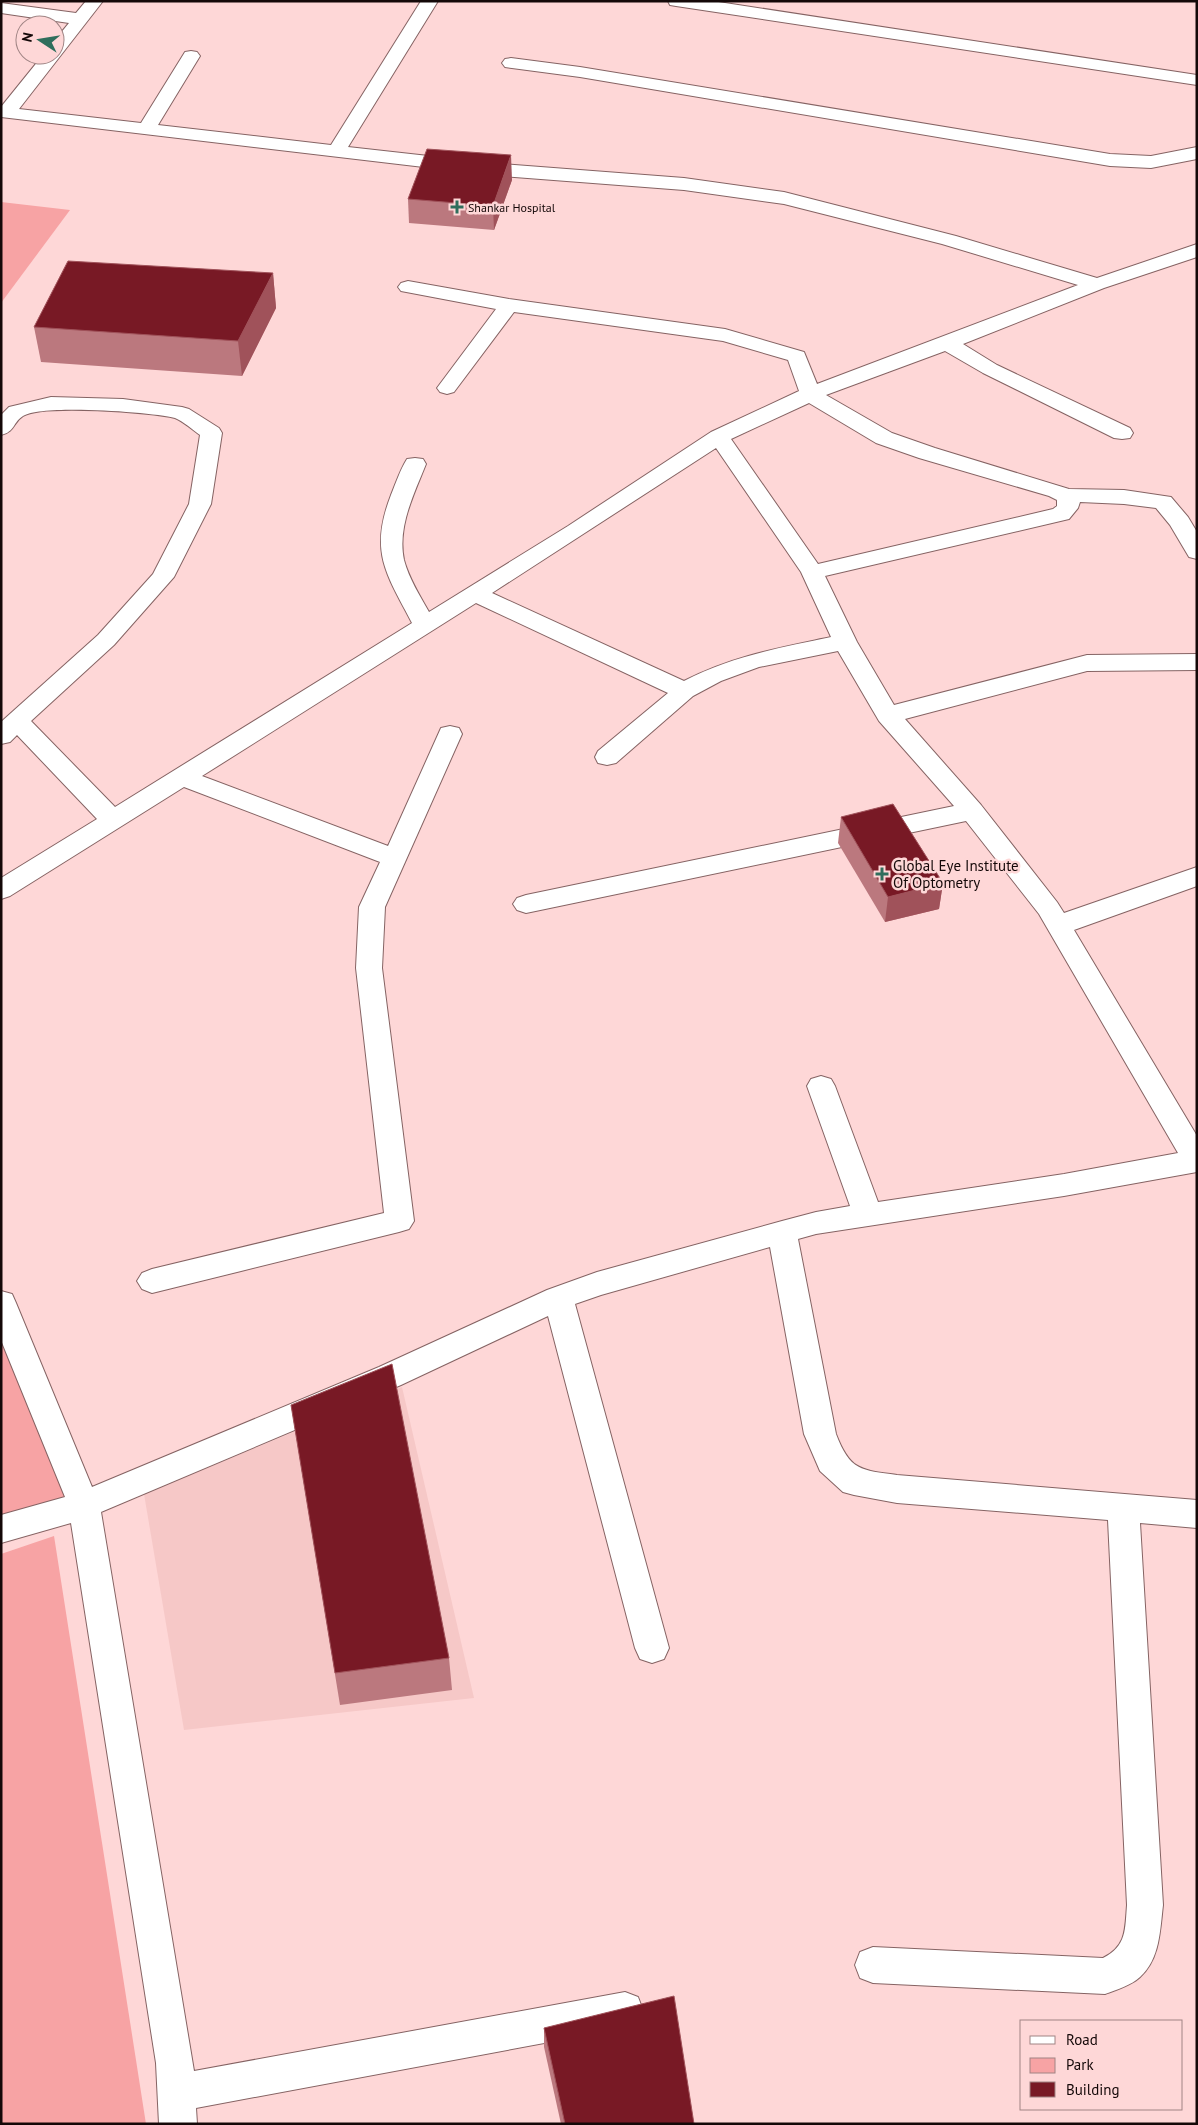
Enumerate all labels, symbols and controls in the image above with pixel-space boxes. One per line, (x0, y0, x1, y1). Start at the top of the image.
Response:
north arrow (15, 15, 65, 65)
text: N (18, 31, 37, 44)
marker: Shankar Hospital (450, 200, 464, 214)
place label: Shankar Hospital (468, 200, 556, 215)
place label: Global Eye Institute Of Optometry (893, 856, 1019, 892)
marker: Global Eye Institute Of Optometry (875, 867, 889, 881)
legend (1020, 2020, 1183, 2110)
text: Road (1066, 2030, 1098, 2049)
text: Park (1066, 2055, 1094, 2074)
text: Building (1066, 2080, 1120, 2099)

